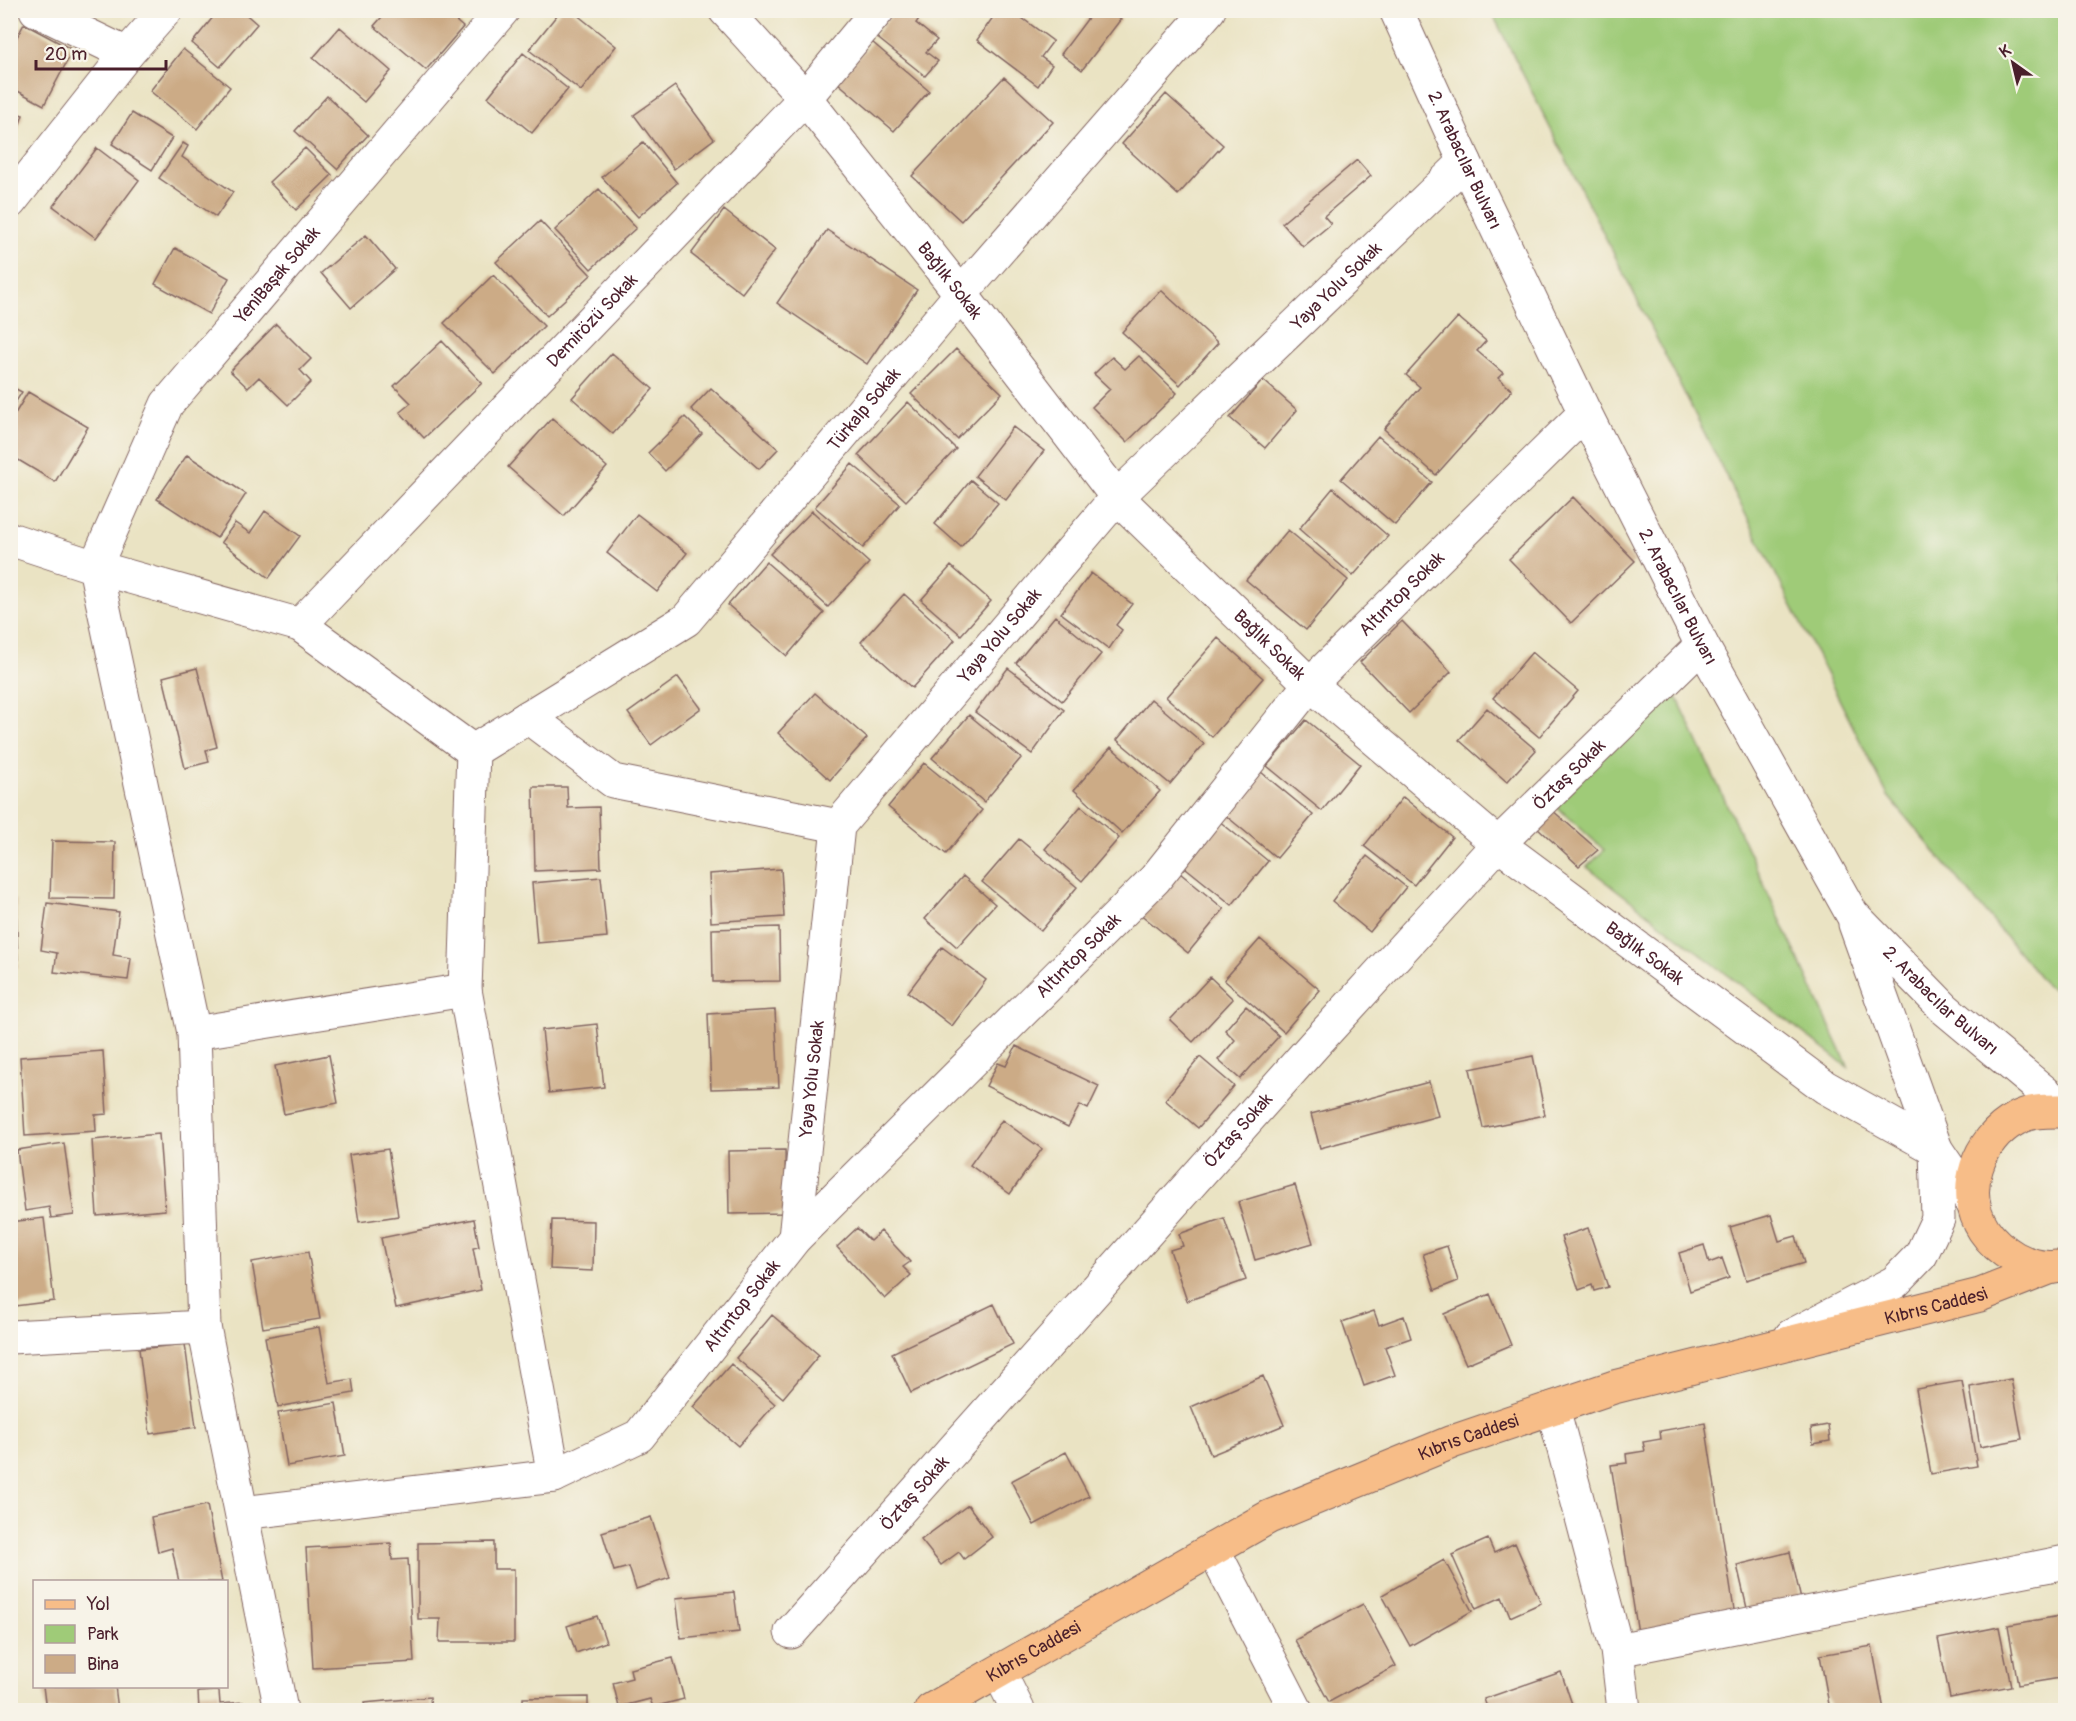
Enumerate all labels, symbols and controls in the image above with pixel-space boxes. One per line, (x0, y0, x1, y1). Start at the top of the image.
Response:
scale bar (36, 33, 166, 71)
north arrow (1983, 33, 2043, 93)
text: K (1996, 40, 2015, 62)
text: 20 m (45, 43, 87, 66)
street label: 2. Arabacılar Bulvarı (1422, 87, 1506, 233)
street label: YeniBaşak Sokak (229, 221, 326, 329)
street label: Bağlık Sokak (912, 237, 987, 324)
street label: Yaya Yolu Sokak (1286, 237, 1387, 336)
street label: Demirözü Sokak (542, 268, 643, 373)
street label: Türkalp Sokak (823, 363, 906, 456)
street label: 2. Arabacılar Bulvarı (1633, 525, 1722, 669)
street label: Altıntop Sokak (1354, 547, 1450, 641)
street label: Yaya Yolu Sokak (953, 583, 1047, 689)
street label: Bağlık Sokak (1228, 605, 1311, 686)
street label: Öztaş Sokak (1528, 734, 1611, 816)
street label: Altıntop Sokak (1031, 908, 1126, 1003)
street label: Bağlık Sokak (1601, 917, 1689, 991)
street label: 2. Arabacılar Bulvarı (1878, 941, 2003, 1061)
street label: Yaya Yolu Sokak (794, 1019, 830, 1140)
street label: Öztaş Sokak (1199, 1088, 1278, 1173)
street label: Altıntop Sokak (699, 1255, 786, 1357)
street label: Kıbrıs Caddesi (1882, 1282, 1991, 1331)
street label: Kıbrıs Caddesi (1415, 1409, 1522, 1467)
street label: Öztaş Sokak (876, 1451, 955, 1536)
legend (33, 1580, 228, 1688)
text: Yol (86, 1593, 110, 1616)
street label: Kıbrıs Caddesi (982, 1616, 1085, 1688)
text: Park (87, 1623, 119, 1646)
text: Bina (87, 1653, 119, 1676)

